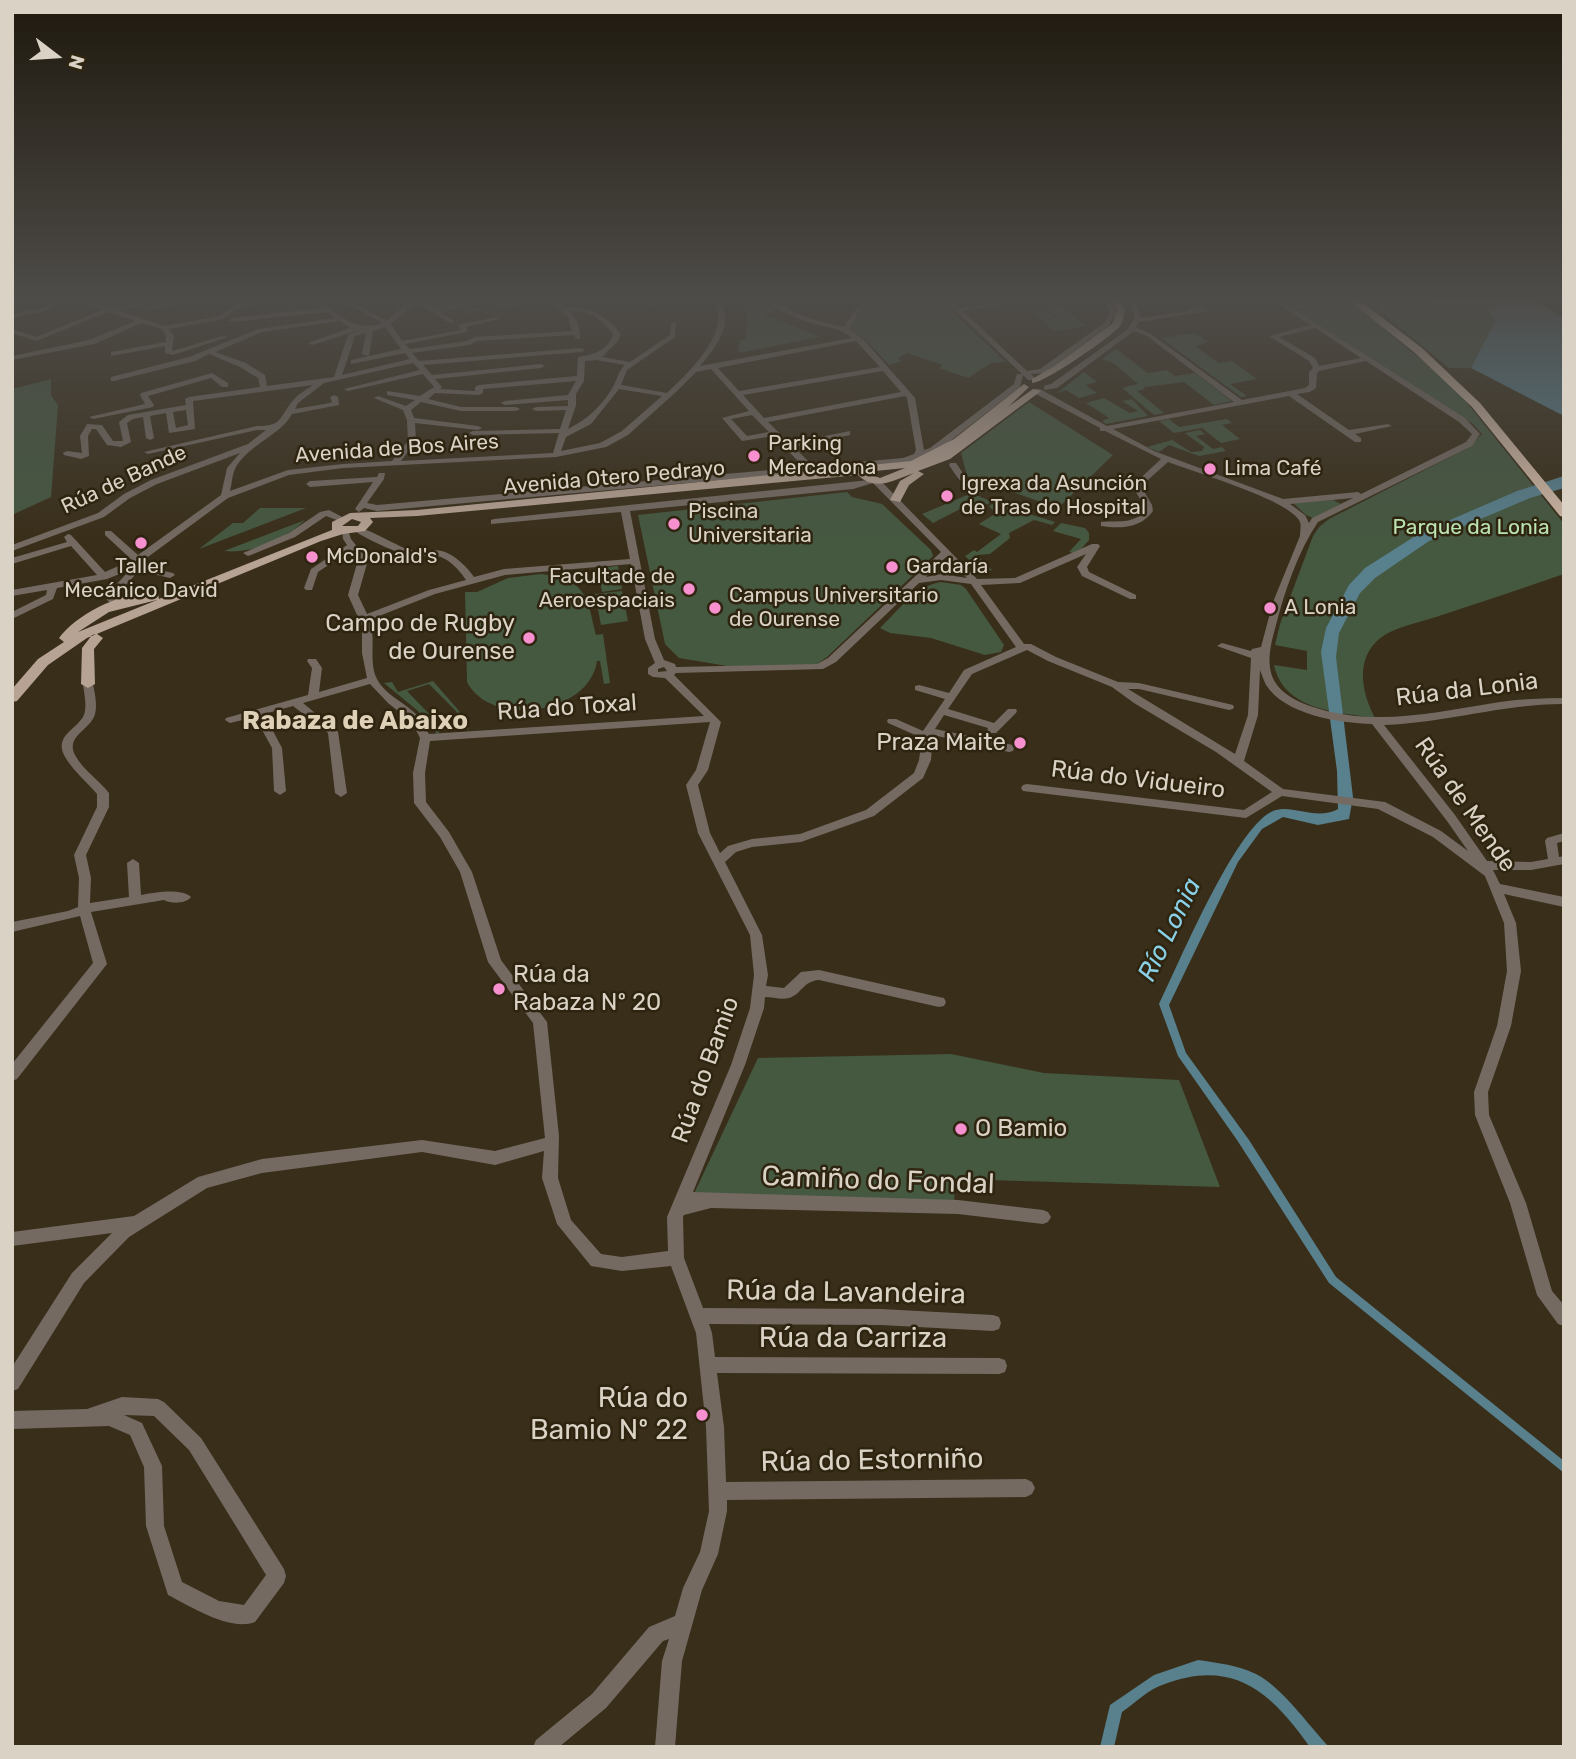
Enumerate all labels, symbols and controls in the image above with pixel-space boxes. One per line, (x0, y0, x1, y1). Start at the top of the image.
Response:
north arrow (21, 21, 91, 91)
text: N (64, 52, 90, 72)
street label: Avenida de Bos Aires (294, 429, 500, 469)
place label: Parking Mercadona (768, 431, 876, 481)
street label: Rúa de Bande (57, 440, 191, 520)
marker: Parking Mercadona (746, 448, 762, 464)
street label: Avenida Otero Pedrayo (502, 456, 726, 500)
place label: Lima Café (1224, 456, 1321, 482)
marker: Lima Café (1202, 461, 1218, 477)
place label: Igrexa da Asunción de Tras do Hospital (961, 471, 1147, 521)
marker: Igrexa da Asunción de Tras do Hospital (939, 488, 955, 504)
place label: Piscina Universitaria (688, 499, 812, 549)
park label: Parque da Lonia (1393, 515, 1549, 541)
marker: Piscina Universitaria (666, 516, 682, 532)
marker: Taller Mecánico David (133, 535, 149, 551)
place label: McDonald's (326, 544, 438, 570)
marker: McDonald's (304, 549, 320, 565)
place label: Taller Mecánico David (64, 554, 218, 604)
place label: Gardaría (906, 554, 988, 580)
marker: Gardaría (884, 559, 900, 575)
place label: Facultade de Aeroespaciais (539, 564, 675, 614)
marker: Facultade de Aeroespaciais (681, 581, 697, 597)
place label: Campus Universitario de Ourense (729, 583, 938, 633)
place label: A Lonia (1284, 595, 1356, 621)
marker: Campus Universitario de Ourense (707, 600, 723, 616)
marker: A Lonia (1262, 600, 1278, 616)
place label: Campo de Rugby de Ourense (325, 610, 515, 666)
marker: Campo de Rugby de Ourense (521, 630, 537, 646)
street label: Rúa da Lonia (1394, 667, 1540, 713)
street label: Rúa do Toxal (496, 689, 638, 727)
district label: Rabaza de Abaixo (242, 705, 468, 737)
place label: Praza Maite (876, 729, 1006, 757)
street label: Rúa de Mende (1408, 732, 1522, 878)
marker: Praza Maite (1012, 735, 1028, 751)
street label: Rúa do Vidueiro (1049, 755, 1227, 805)
water label: Río Lonia (1132, 873, 1208, 987)
place label: Rúa da Rabaza Nº 20 (513, 961, 661, 1017)
marker: Rúa da Rabaza Nº 20 (491, 981, 507, 997)
street label: Rúa do Bamio (666, 993, 746, 1147)
place label: O Bamio (975, 1115, 1067, 1143)
marker: O Bamio (953, 1121, 969, 1137)
street label: Camiño do Fondal (761, 1160, 995, 1202)
street label: Rúa da Lavandeira (726, 1274, 966, 1312)
street label: Rúa da Carriza (759, 1322, 947, 1356)
place label: Rúa do Bamio Nº 22 (530, 1382, 688, 1448)
marker: Rúa do Bamio Nº 22 (694, 1407, 710, 1423)
street label: Rúa do Estorniño (760, 1442, 984, 1480)

